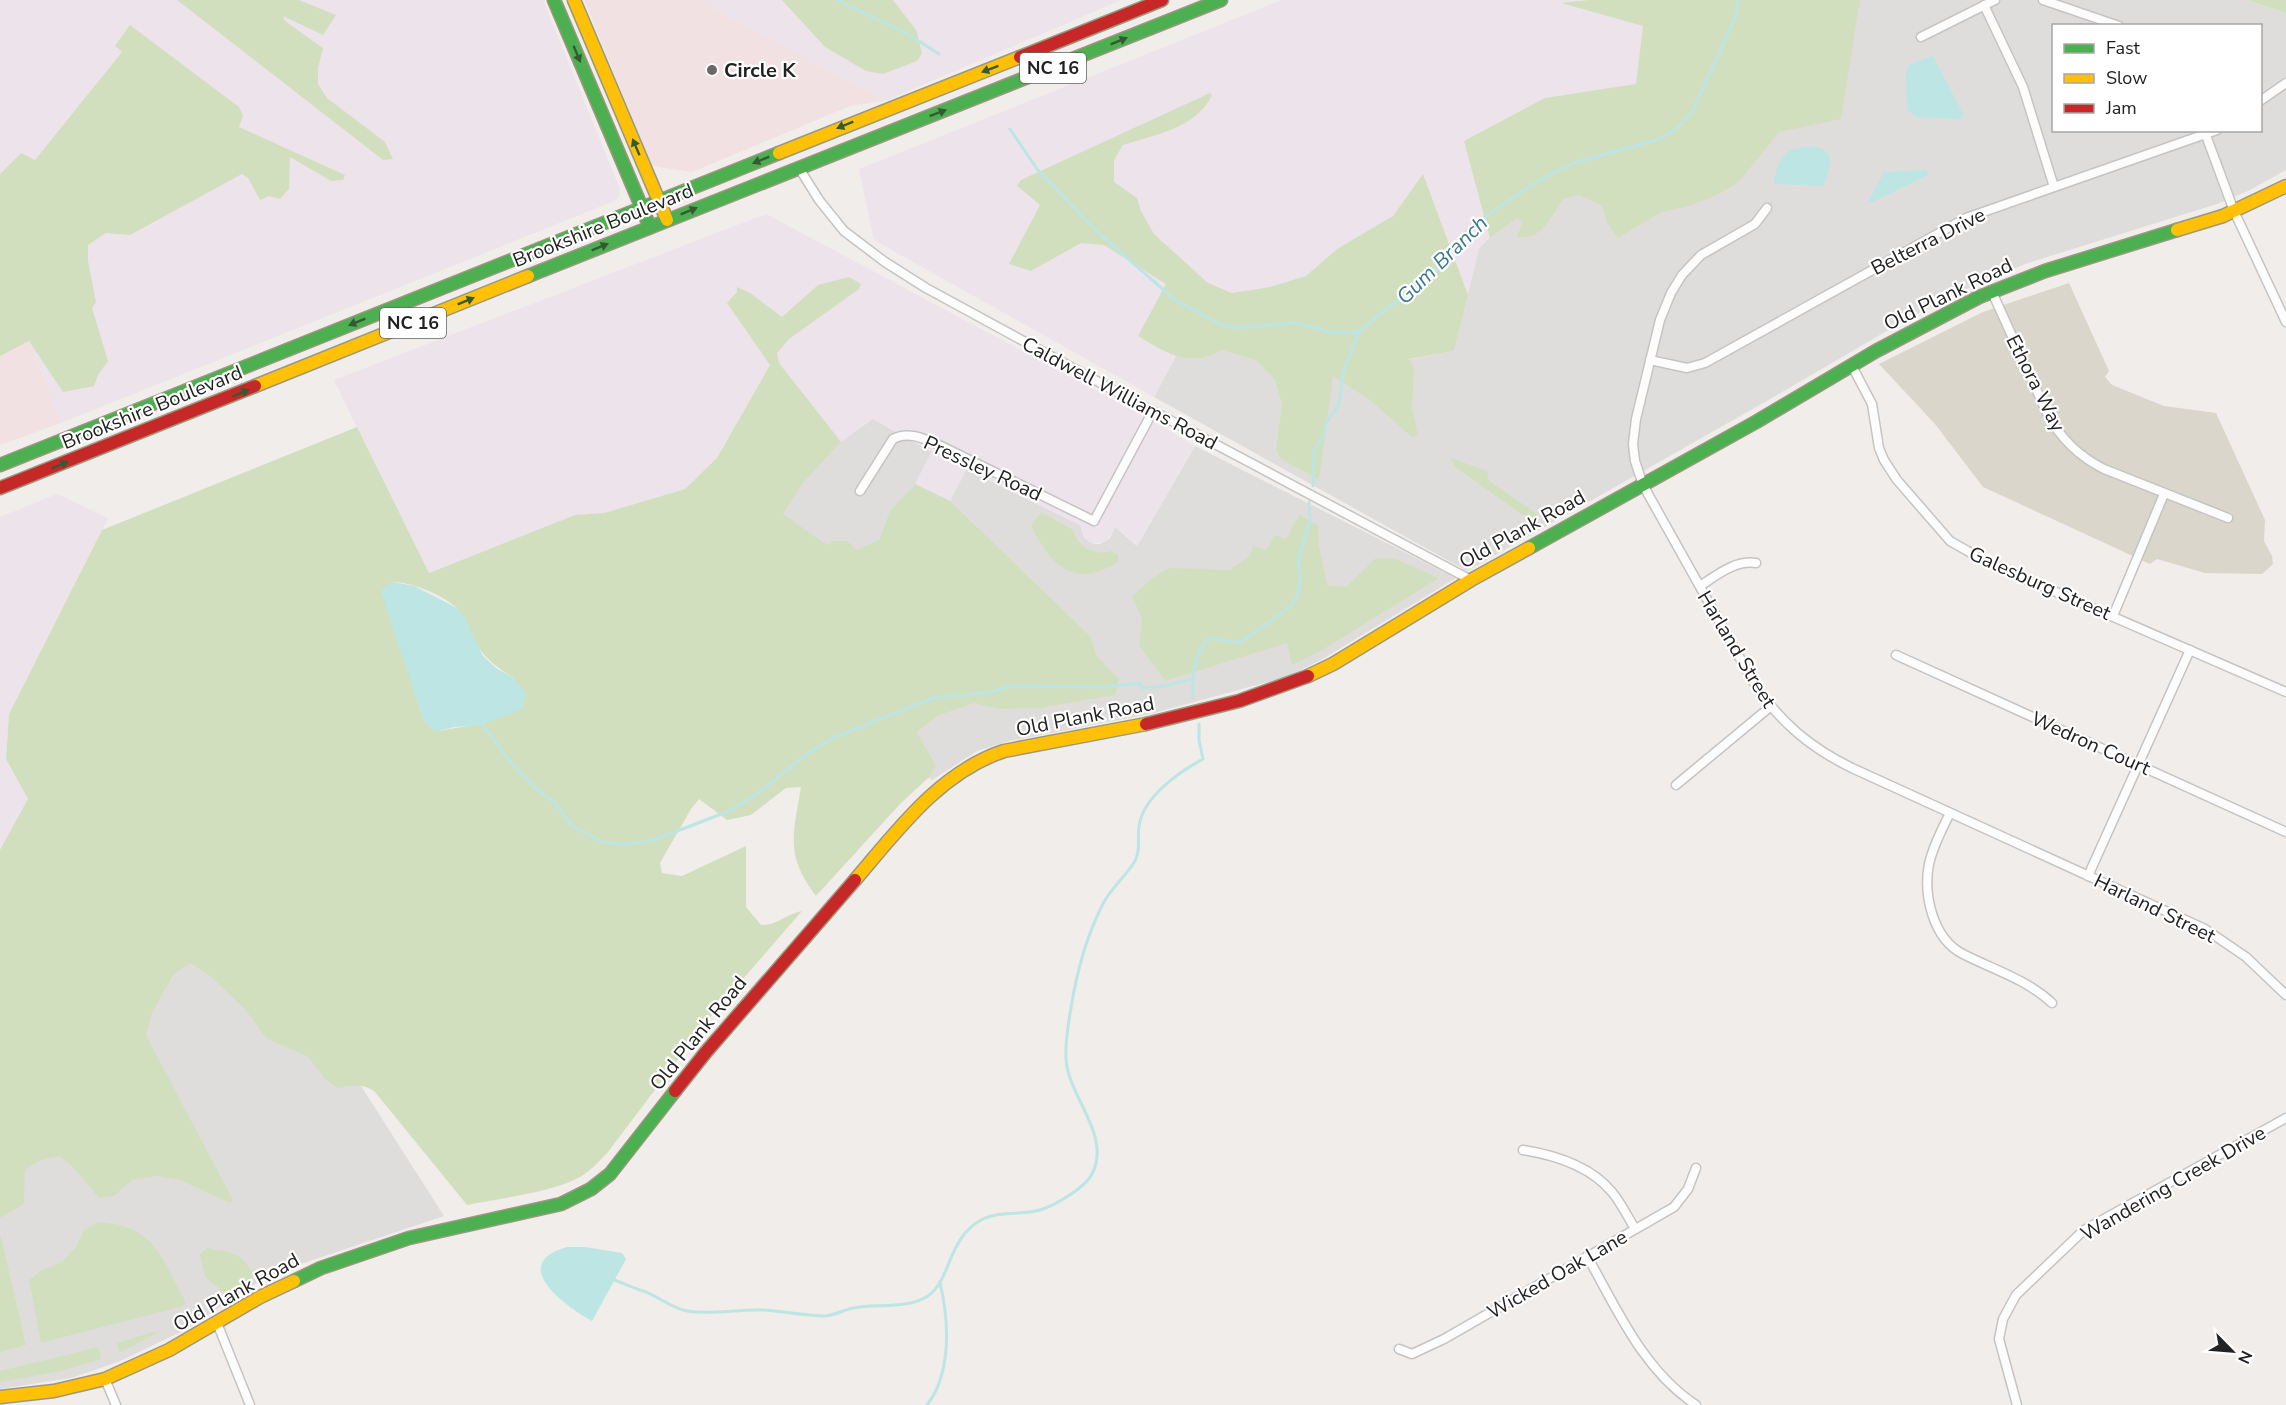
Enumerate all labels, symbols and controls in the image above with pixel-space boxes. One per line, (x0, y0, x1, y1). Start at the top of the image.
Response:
legend (2052, 24, 2262, 132)
one-way arrow (1111, 36, 1129, 46)
text: Fast (2106, 36, 2141, 60)
one-way arrow (573, 45, 582, 63)
road number: NC 16 (1020, 53, 1086, 83)
place label: Circle K (724, 57, 796, 84)
marker: Circle K (705, 63, 719, 77)
one-way arrow (981, 64, 999, 74)
text: Slow (2106, 66, 2147, 90)
text: Jam (2105, 96, 2137, 120)
one-way arrow (929, 107, 947, 117)
one-way arrow (836, 120, 854, 130)
one-way arrow (631, 138, 641, 156)
one-way arrow (752, 155, 770, 165)
street label: Brookshire Boulevard (509, 177, 698, 274)
street label: Belterra Drive (1866, 201, 1990, 282)
one-way arrow (680, 206, 698, 216)
water label: Gum Branch (1390, 209, 1494, 311)
one-way arrow (591, 242, 609, 252)
street label: Old Plank Road (1879, 252, 2017, 337)
one-way arrow (457, 296, 475, 305)
road number: NC 16 (380, 308, 446, 338)
one-way arrow (348, 318, 366, 327)
street label: Caldwell Williams Road (1017, 330, 1222, 456)
street label: Ethora Way (2000, 330, 2072, 437)
street label: Brookshire Boulevard (58, 359, 247, 456)
one-way arrow (233, 388, 251, 398)
street label: Pressley Road (919, 429, 1046, 508)
one-way arrow (51, 459, 69, 469)
street label: Old Plank Road (1454, 484, 1590, 575)
street label: Galesburg Street (1965, 540, 2116, 627)
street label: Harland Street (1691, 586, 1783, 714)
street label: Old Plank Road (1014, 690, 1156, 743)
street label: Wedron Court (2027, 705, 2155, 782)
street label: Harland Street (2089, 867, 2221, 950)
street label: Old Plank Road (644, 970, 753, 1096)
street label: Wandering Creek Drive (2076, 1119, 2271, 1247)
street label: Wicked Oak Lane (1482, 1223, 1632, 1326)
street label: Old Plank Road (168, 1247, 304, 1338)
north arrow (2202, 1321, 2262, 1381)
text: N (2232, 1347, 2257, 1367)

